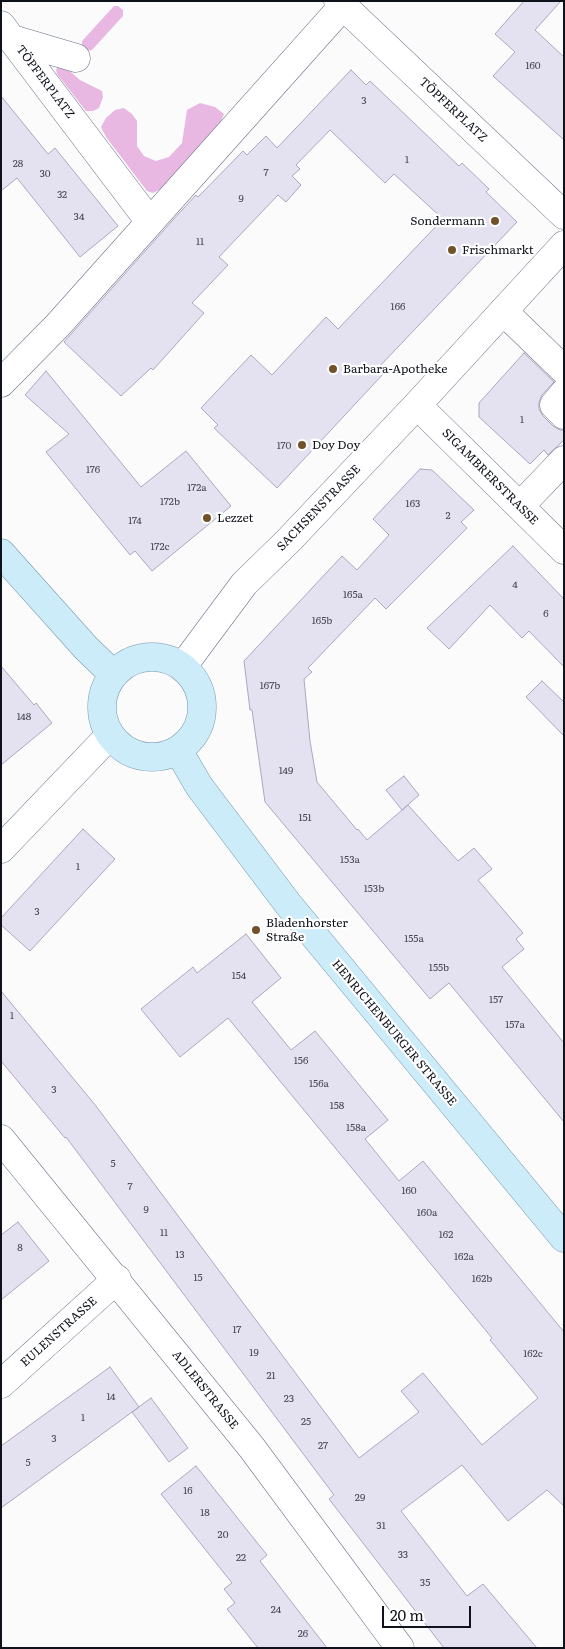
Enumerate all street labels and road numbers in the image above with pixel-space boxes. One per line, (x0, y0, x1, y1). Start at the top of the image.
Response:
street label: TÖPFERPLATZ (13, 43, 77, 121)
street label: TÖPFERPLATZ (416, 75, 490, 145)
street label: SIGAMBRERSTRASSE (439, 426, 541, 528)
street label: SACHSENSTRASSE (274, 462, 364, 554)
street label: HENRICHENBURGER STRASSE (329, 957, 459, 1109)
street label: EULENSTRASSE (18, 1294, 100, 1370)
street label: ADLERSTRASSE (169, 1348, 241, 1432)

